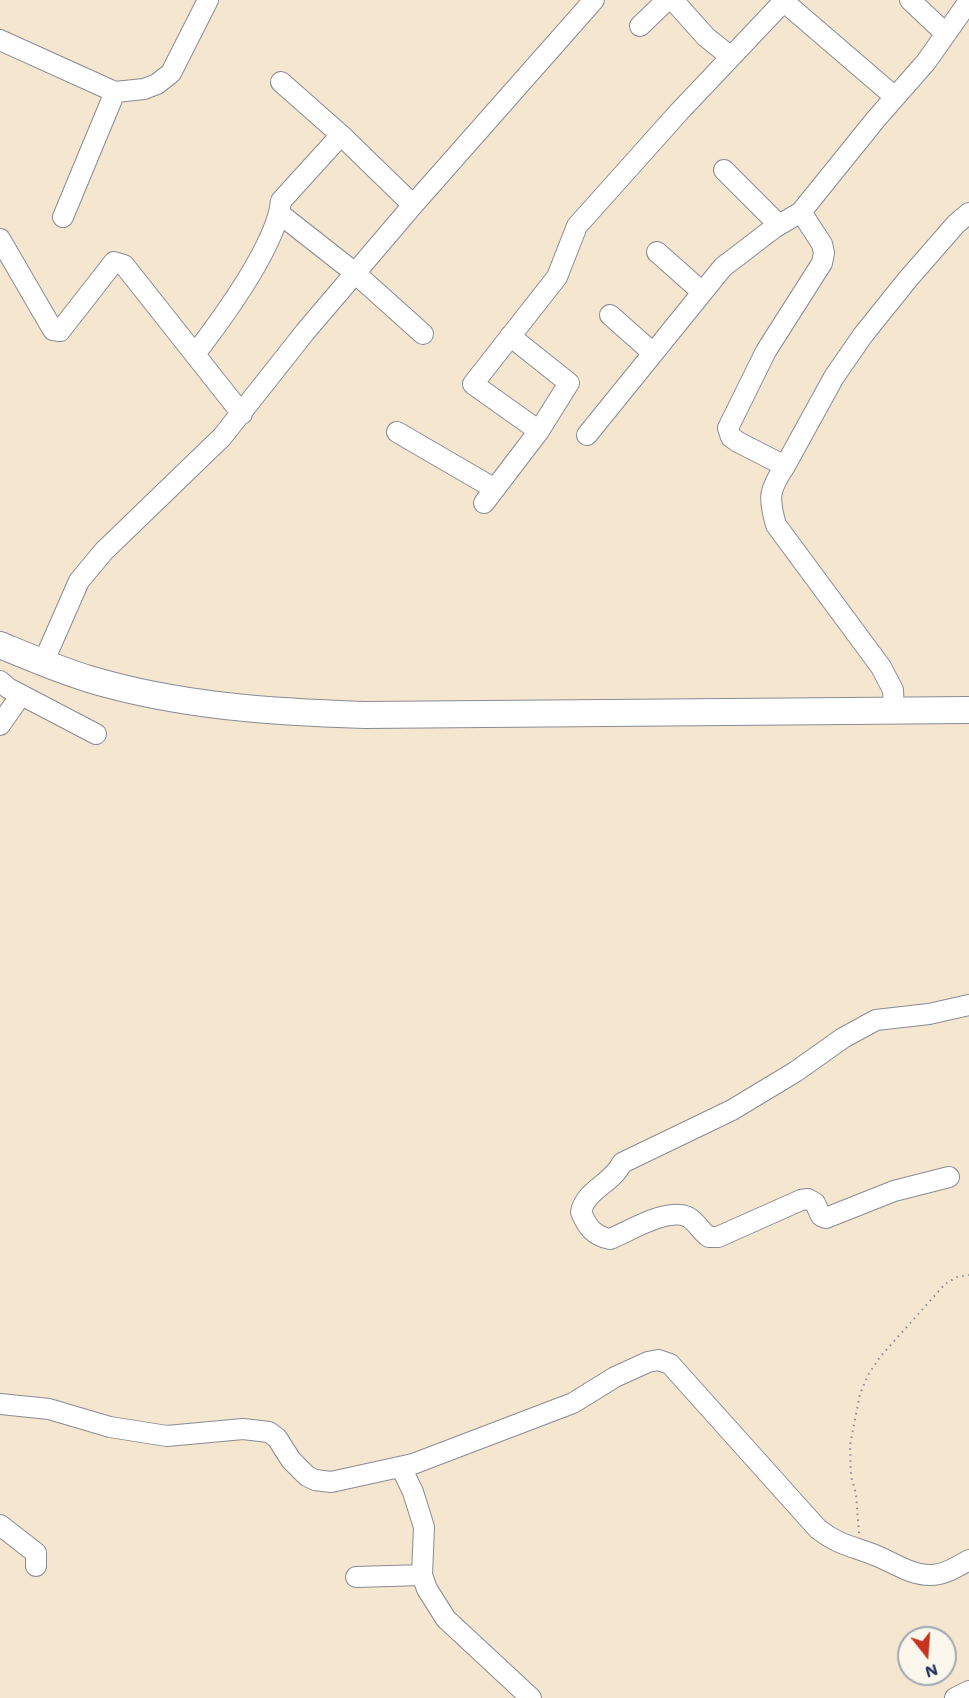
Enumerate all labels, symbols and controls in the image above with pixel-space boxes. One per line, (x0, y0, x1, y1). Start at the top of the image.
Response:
north arrow (897, 1626, 957, 1686)
text: N (923, 1660, 941, 1684)

